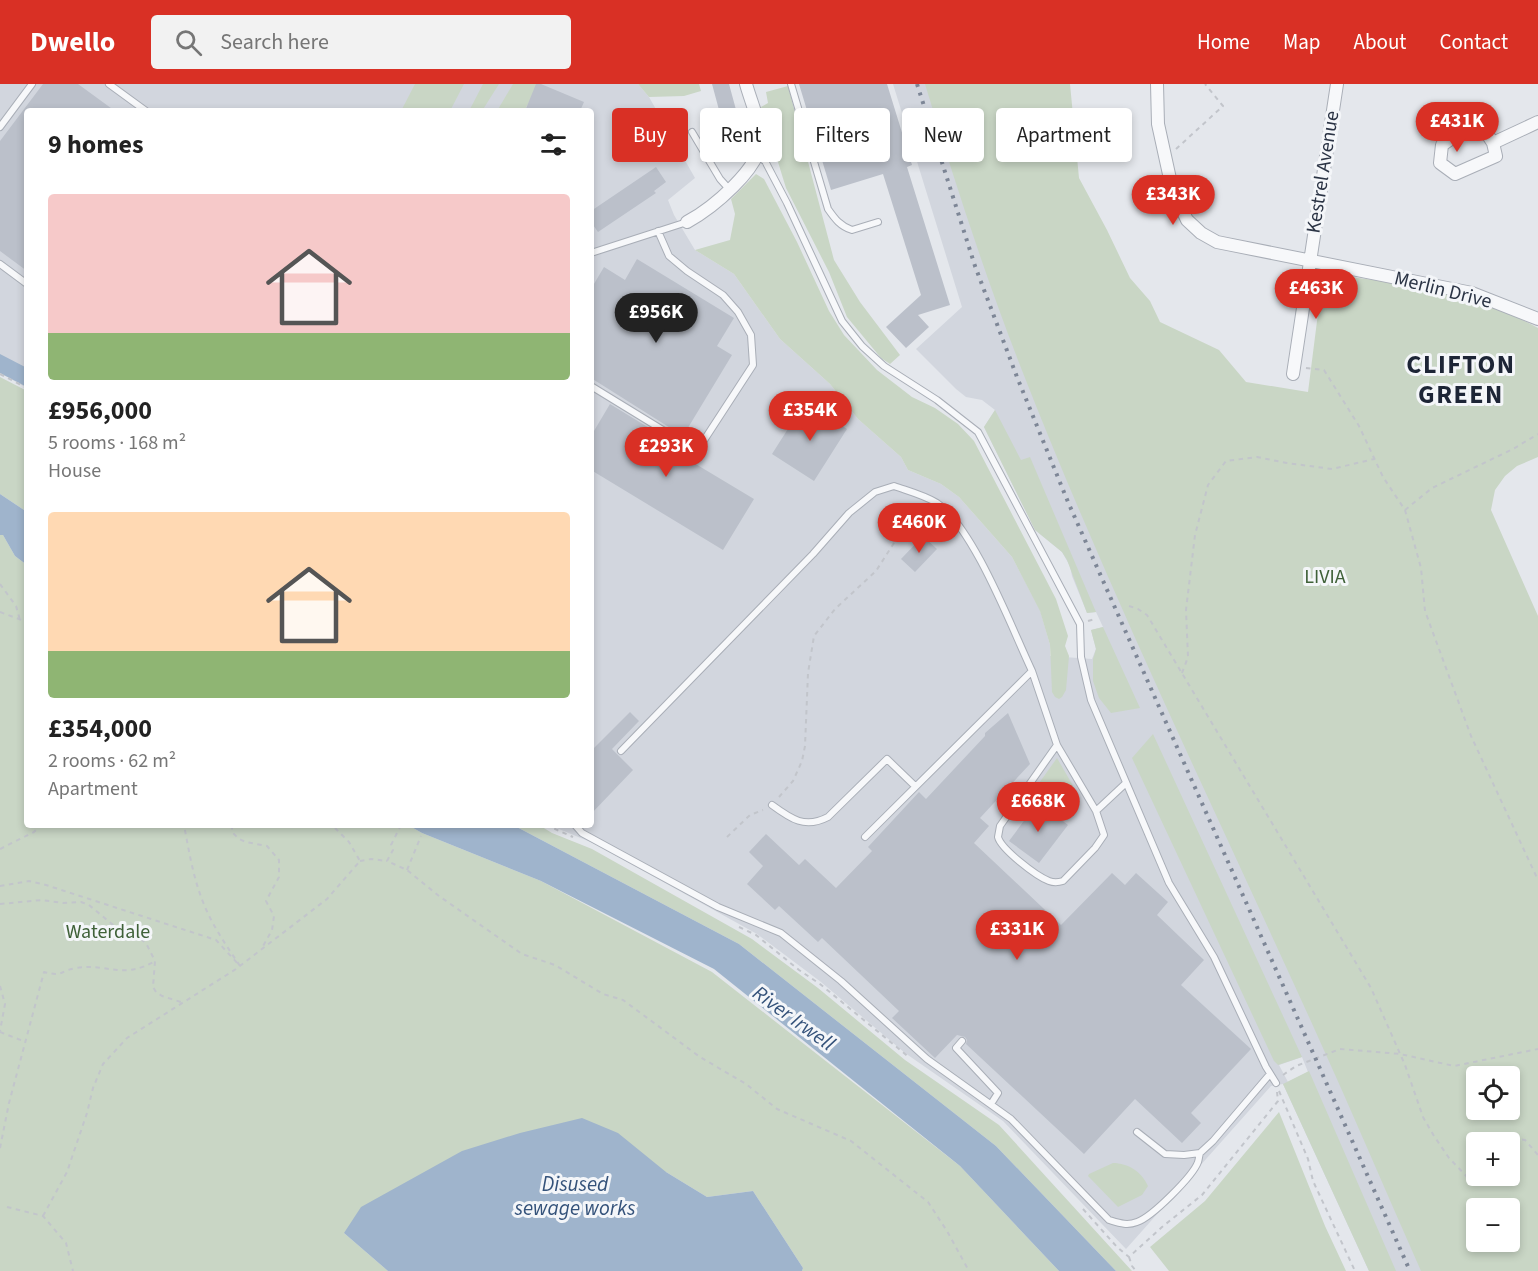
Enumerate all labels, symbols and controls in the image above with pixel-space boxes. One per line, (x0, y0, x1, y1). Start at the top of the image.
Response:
search box (151, 15, 571, 69)
text: Dwello (30, 22, 115, 62)
icon: search (172, 26, 205, 59)
text: Search here (220, 26, 329, 58)
text: Home (1197, 27, 1250, 57)
text: Map (1283, 27, 1321, 57)
text: About (1354, 27, 1406, 57)
text: Contact (1439, 27, 1508, 57)
pin: £431K (1415, 102, 1499, 153)
text: £431K (1430, 107, 1484, 135)
chip: Buy (612, 108, 688, 162)
chip: Rent (700, 108, 782, 162)
chip: Filters (794, 108, 890, 162)
chip: New (902, 108, 984, 162)
chip: Apartment (996, 108, 1132, 162)
street label: Kestrel Avenue (1300, 109, 1346, 235)
text: 9 homes (48, 126, 143, 163)
icon: filters (537, 128, 570, 161)
pin: £343K (1131, 175, 1215, 226)
text: £343K (1146, 180, 1200, 208)
icon: home (255, 233, 363, 341)
street label: Merlin Drive (1391, 264, 1495, 316)
pin: £463K (1274, 269, 1358, 320)
text: £463K (1289, 274, 1343, 302)
pin: £956K (614, 293, 698, 344)
text: £956K (629, 298, 683, 326)
district label: CLIFTON GREEN (1406, 346, 1516, 413)
pin: £354K (768, 391, 852, 442)
text: £956,000 (48, 392, 152, 429)
text: £354K (783, 396, 837, 424)
pin: £293K (624, 427, 708, 478)
text: 5 rooms · 168 m² (48, 429, 186, 457)
text: £293K (639, 432, 693, 460)
text: House (48, 457, 101, 485)
pin: £460K (877, 503, 961, 554)
text: £460K (892, 508, 946, 536)
icon: home (255, 551, 363, 659)
park label: LIVIA (1304, 563, 1346, 591)
text: £354,000 (48, 710, 152, 747)
text: 2 rooms · 62 m² (48, 747, 176, 775)
text: Apartment (48, 775, 138, 803)
pin: £668K (996, 782, 1080, 833)
text: £668K (1011, 787, 1065, 815)
pin: £331K (975, 910, 1059, 961)
text: £331K (990, 915, 1044, 943)
park label: Waterdale (66, 918, 150, 946)
water label: River Irwell (747, 978, 842, 1059)
map controls (1466, 1066, 1520, 1252)
button: locate (1466, 1066, 1520, 1120)
button: + (1466, 1132, 1520, 1186)
water label: Disused sewage works (514, 1169, 635, 1223)
button: − (1466, 1198, 1520, 1252)

